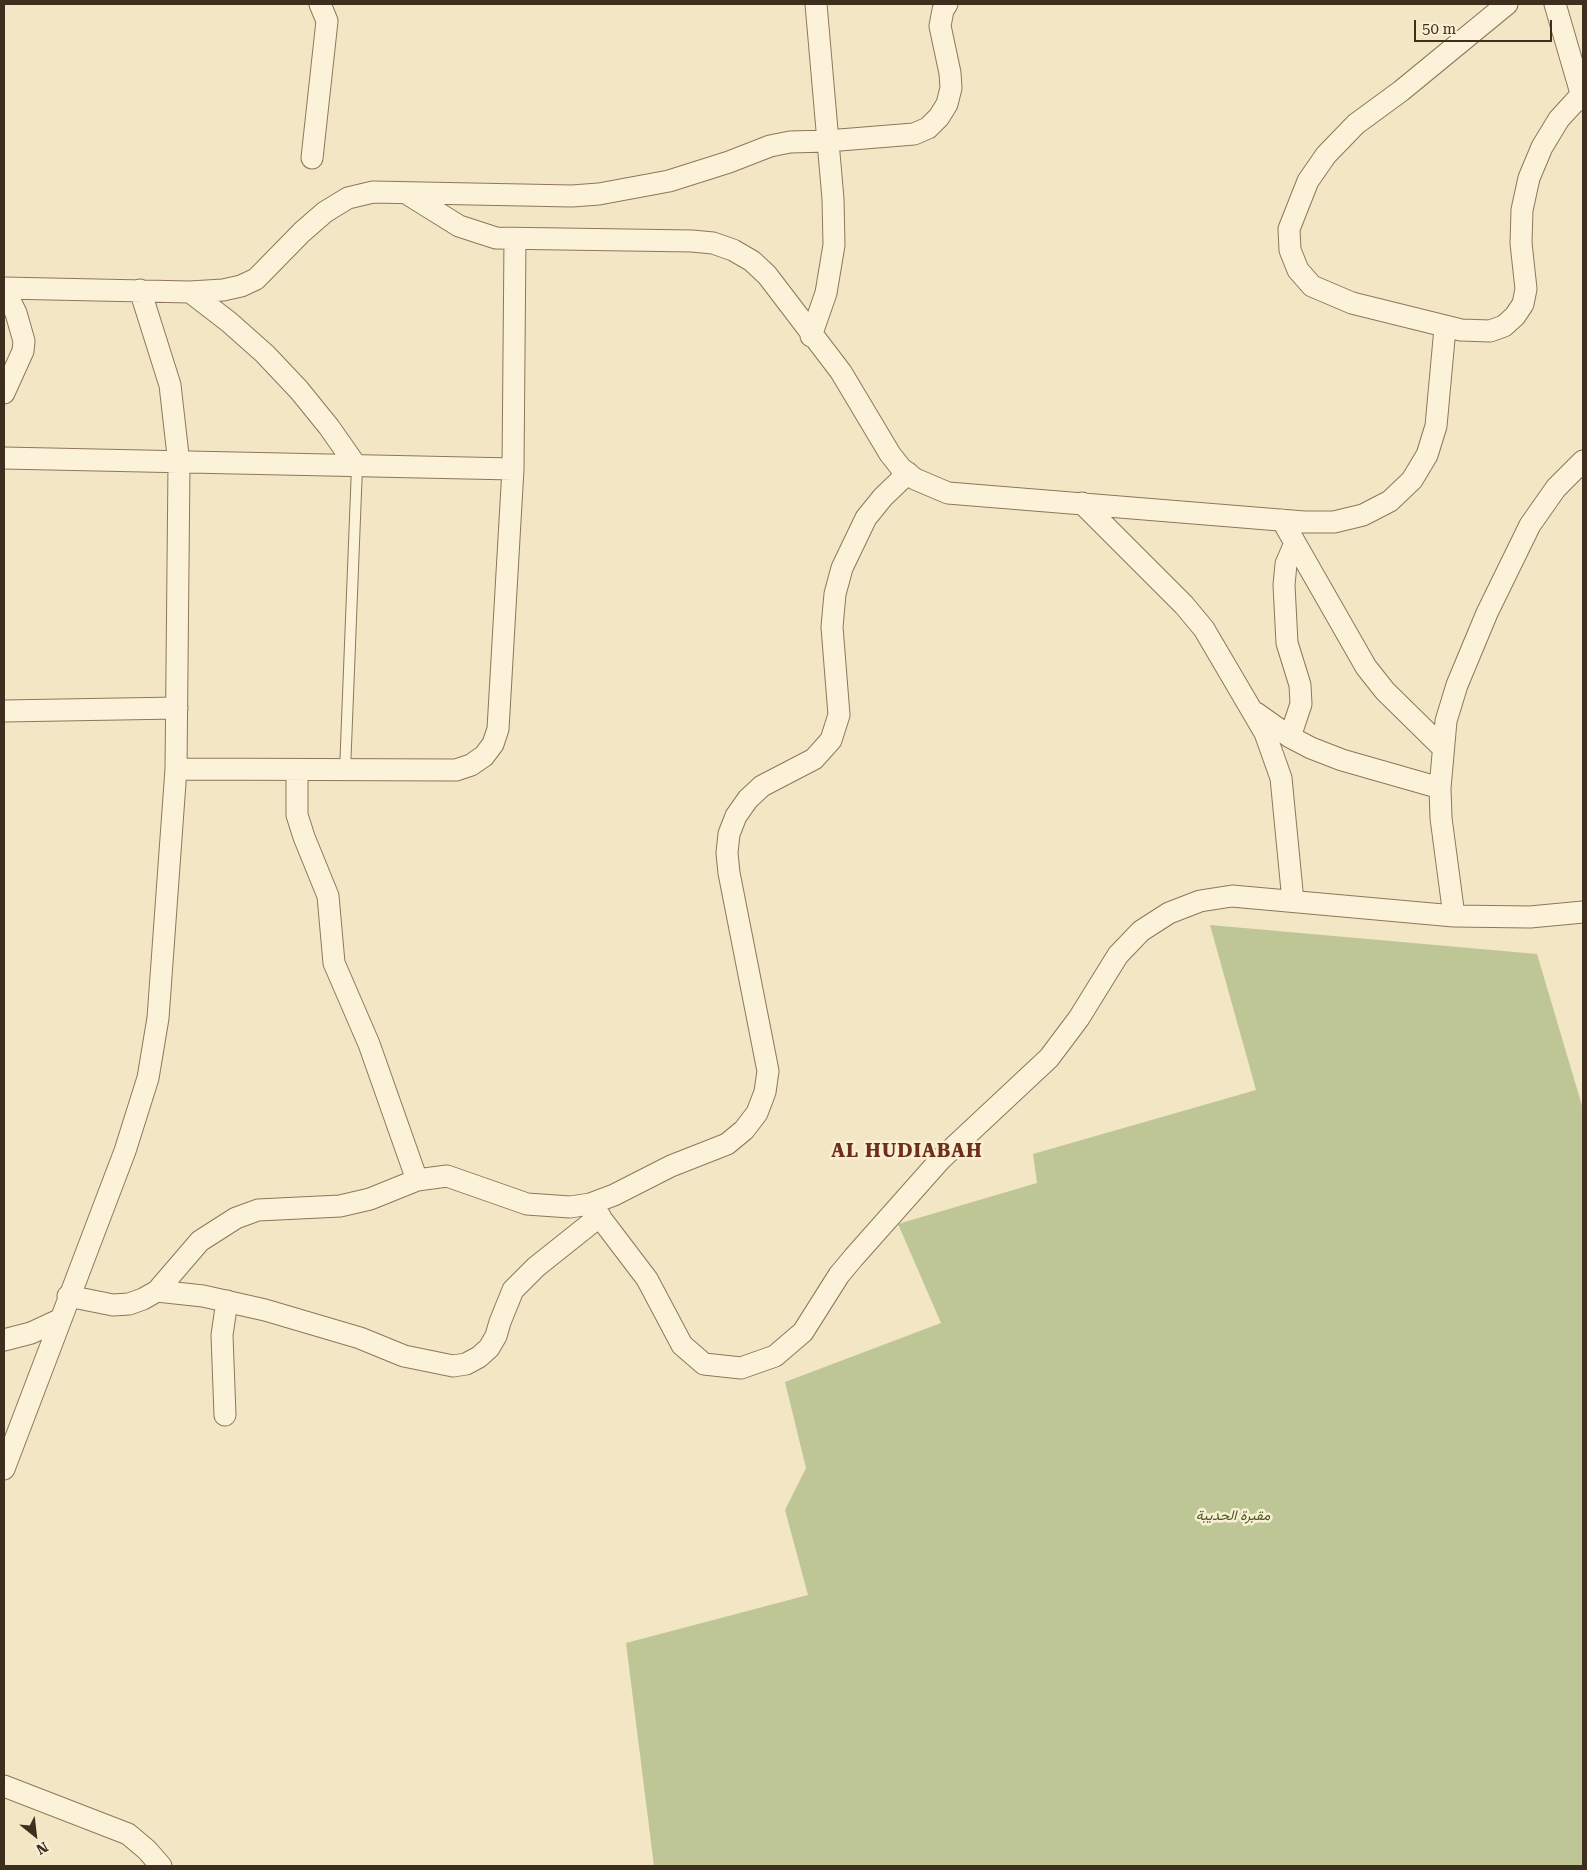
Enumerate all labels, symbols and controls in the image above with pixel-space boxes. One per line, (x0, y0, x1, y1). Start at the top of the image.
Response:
scale bar (1417, 10, 1554, 42)
text: 50 m (1422, 20, 1456, 38)
district label: AL HUDIABAH (830, 1140, 984, 1162)
park label: مقبرة الحديبة (1196, 1508, 1270, 1524)
north arrow (10, 1810, 60, 1860)
text: N (34, 1839, 51, 1858)

